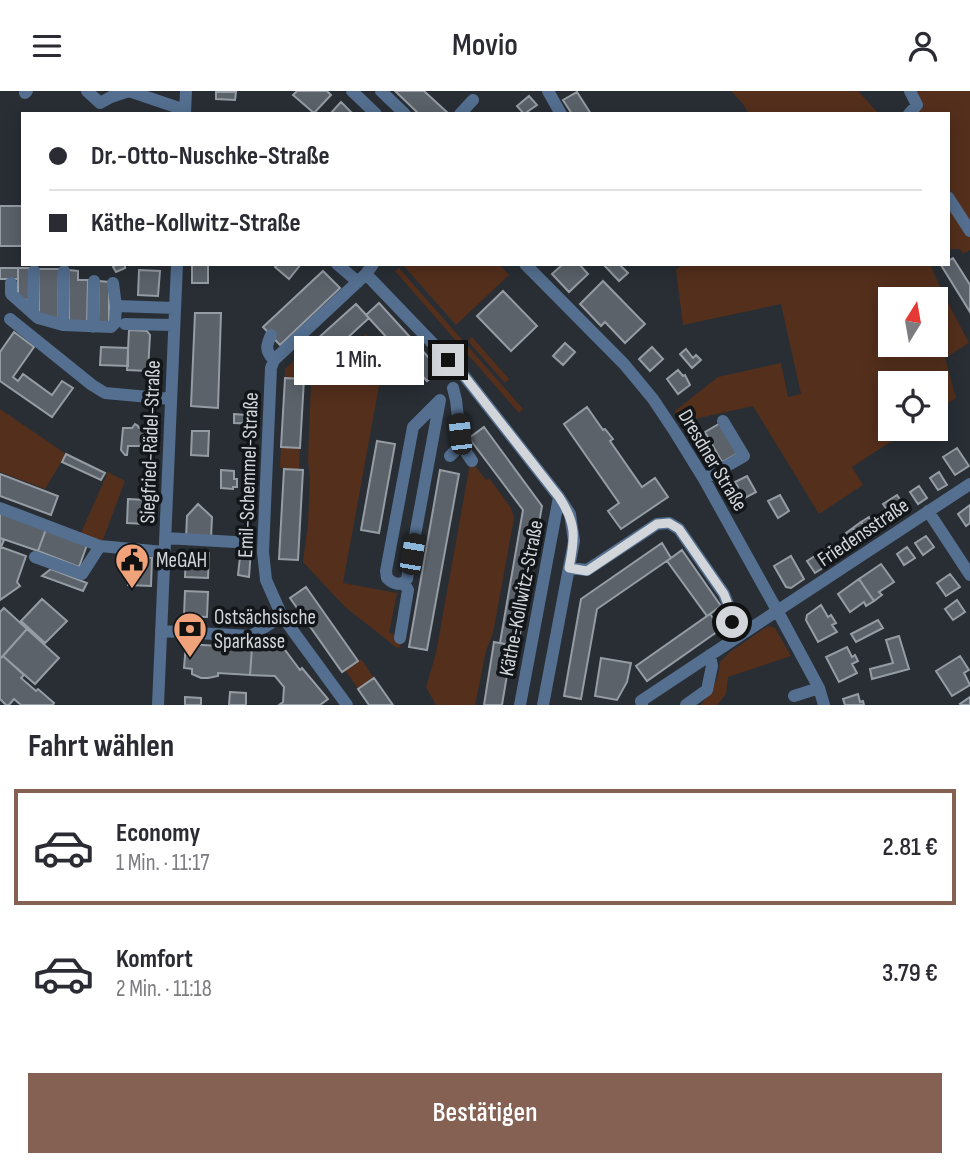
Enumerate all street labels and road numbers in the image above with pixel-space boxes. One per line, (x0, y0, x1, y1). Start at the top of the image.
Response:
street label: Siegfried-Rädel-Straße (135, 360, 166, 524)
street label: Emil-Schemmel-Straße (233, 392, 264, 558)
street label: Dresdner Straße (672, 405, 753, 516)
street label: Friedensstraße (813, 493, 914, 572)
street label: Käthe-Kollwitz-Straße (494, 518, 549, 678)

